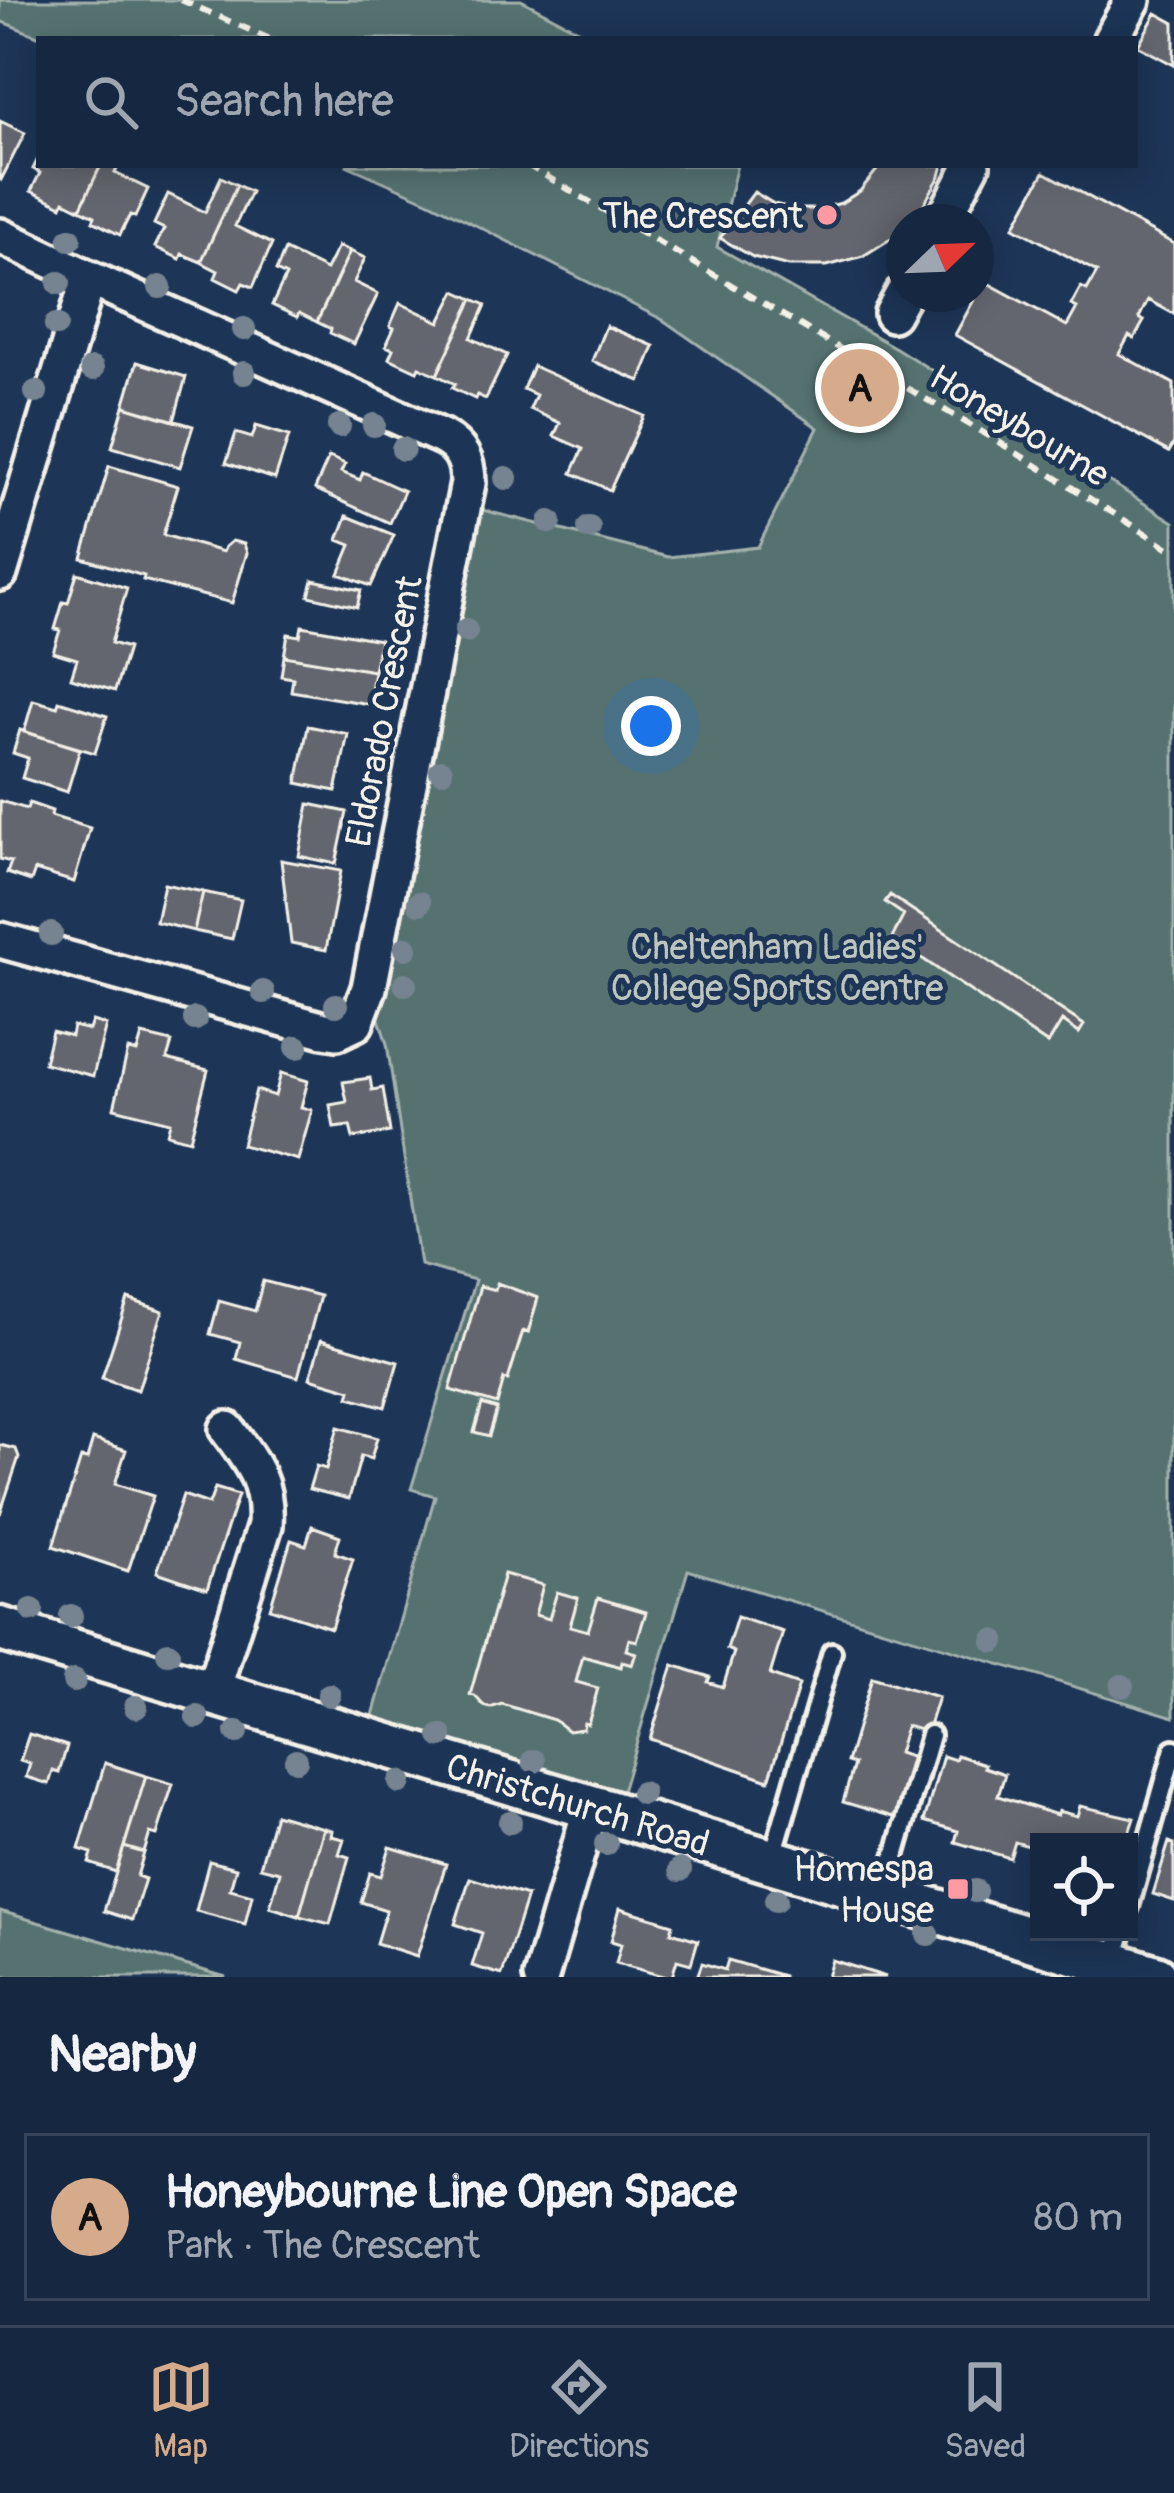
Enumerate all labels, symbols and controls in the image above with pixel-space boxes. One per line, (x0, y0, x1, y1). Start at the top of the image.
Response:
search box (36, 36, 1138, 168)
icon: search (78, 69, 144, 135)
text: Search here (174, 74, 394, 130)
place label: The Crescent (603, 194, 803, 239)
marker: The Crescent (814, 202, 840, 228)
north arrow (886, 204, 994, 312)
pin: A (821, 343, 899, 433)
street label: Honeybourne (921, 355, 1117, 498)
street label: Eldorado Crescent (336, 571, 433, 851)
your location (621, 696, 681, 756)
park label: Cheltenham Ladies' College Sports Centre (611, 925, 943, 1011)
street label: Christchurch Road (441, 1744, 715, 1867)
map controls (1030, 1833, 1138, 1941)
button: locate (1030, 1833, 1138, 1941)
place label: Homespa House (793, 1847, 934, 1933)
marker: Homespa House (945, 1876, 971, 1902)
text: Nearby (48, 2023, 196, 2087)
text: Honeybourne Line Open Space (165, 2165, 737, 2221)
text: A (77, 2193, 103, 2242)
text: 80 m (1034, 2193, 1123, 2242)
text: Park · The Crescent (165, 2221, 480, 2270)
tab: Map (148, 2354, 214, 2467)
tab: Directions (509, 2354, 649, 2467)
tab: Saved (944, 2354, 1026, 2467)

